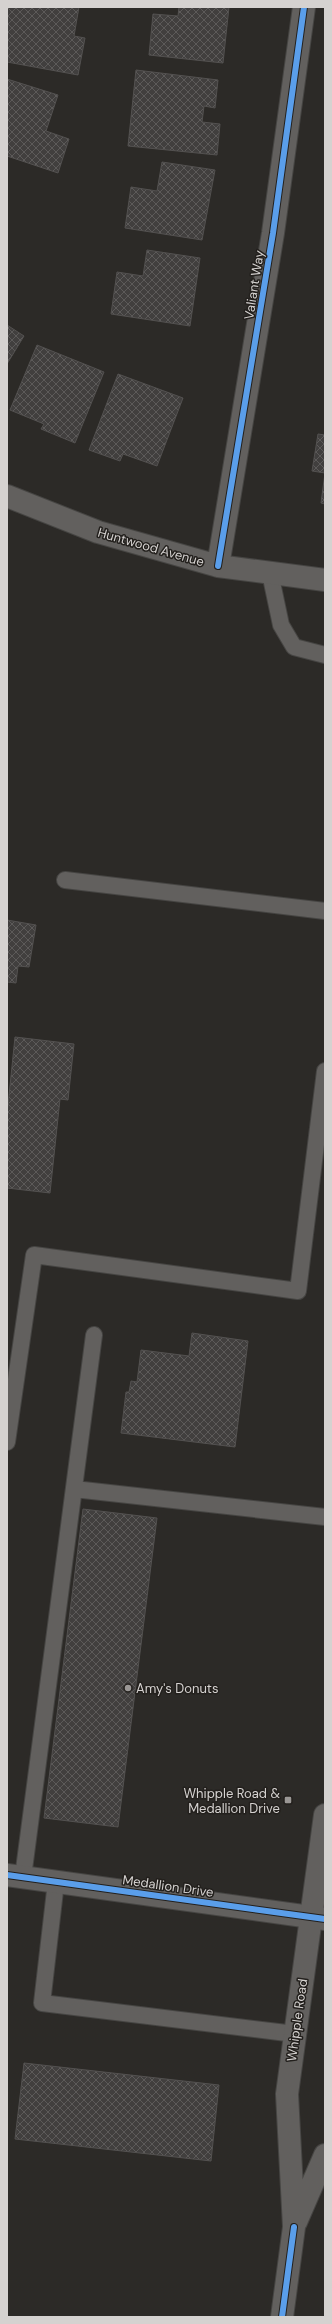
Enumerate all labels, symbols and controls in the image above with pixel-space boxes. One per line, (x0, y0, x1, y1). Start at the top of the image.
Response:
street label: Valiant Way (240, 249, 268, 321)
street label: Huntwood Avenue (96, 524, 206, 570)
place label: Amy's Donuts (136, 1680, 219, 1697)
marker: Amy's Donuts (123, 1683, 133, 1693)
place label: Whipple Road & Medallion Drive (184, 1785, 280, 1817)
marker: Whipple Road & Medallion Drive (283, 1795, 293, 1805)
street label: Medallion Drive (121, 1871, 215, 1901)
street label: Whipple Road (283, 1977, 311, 2063)

